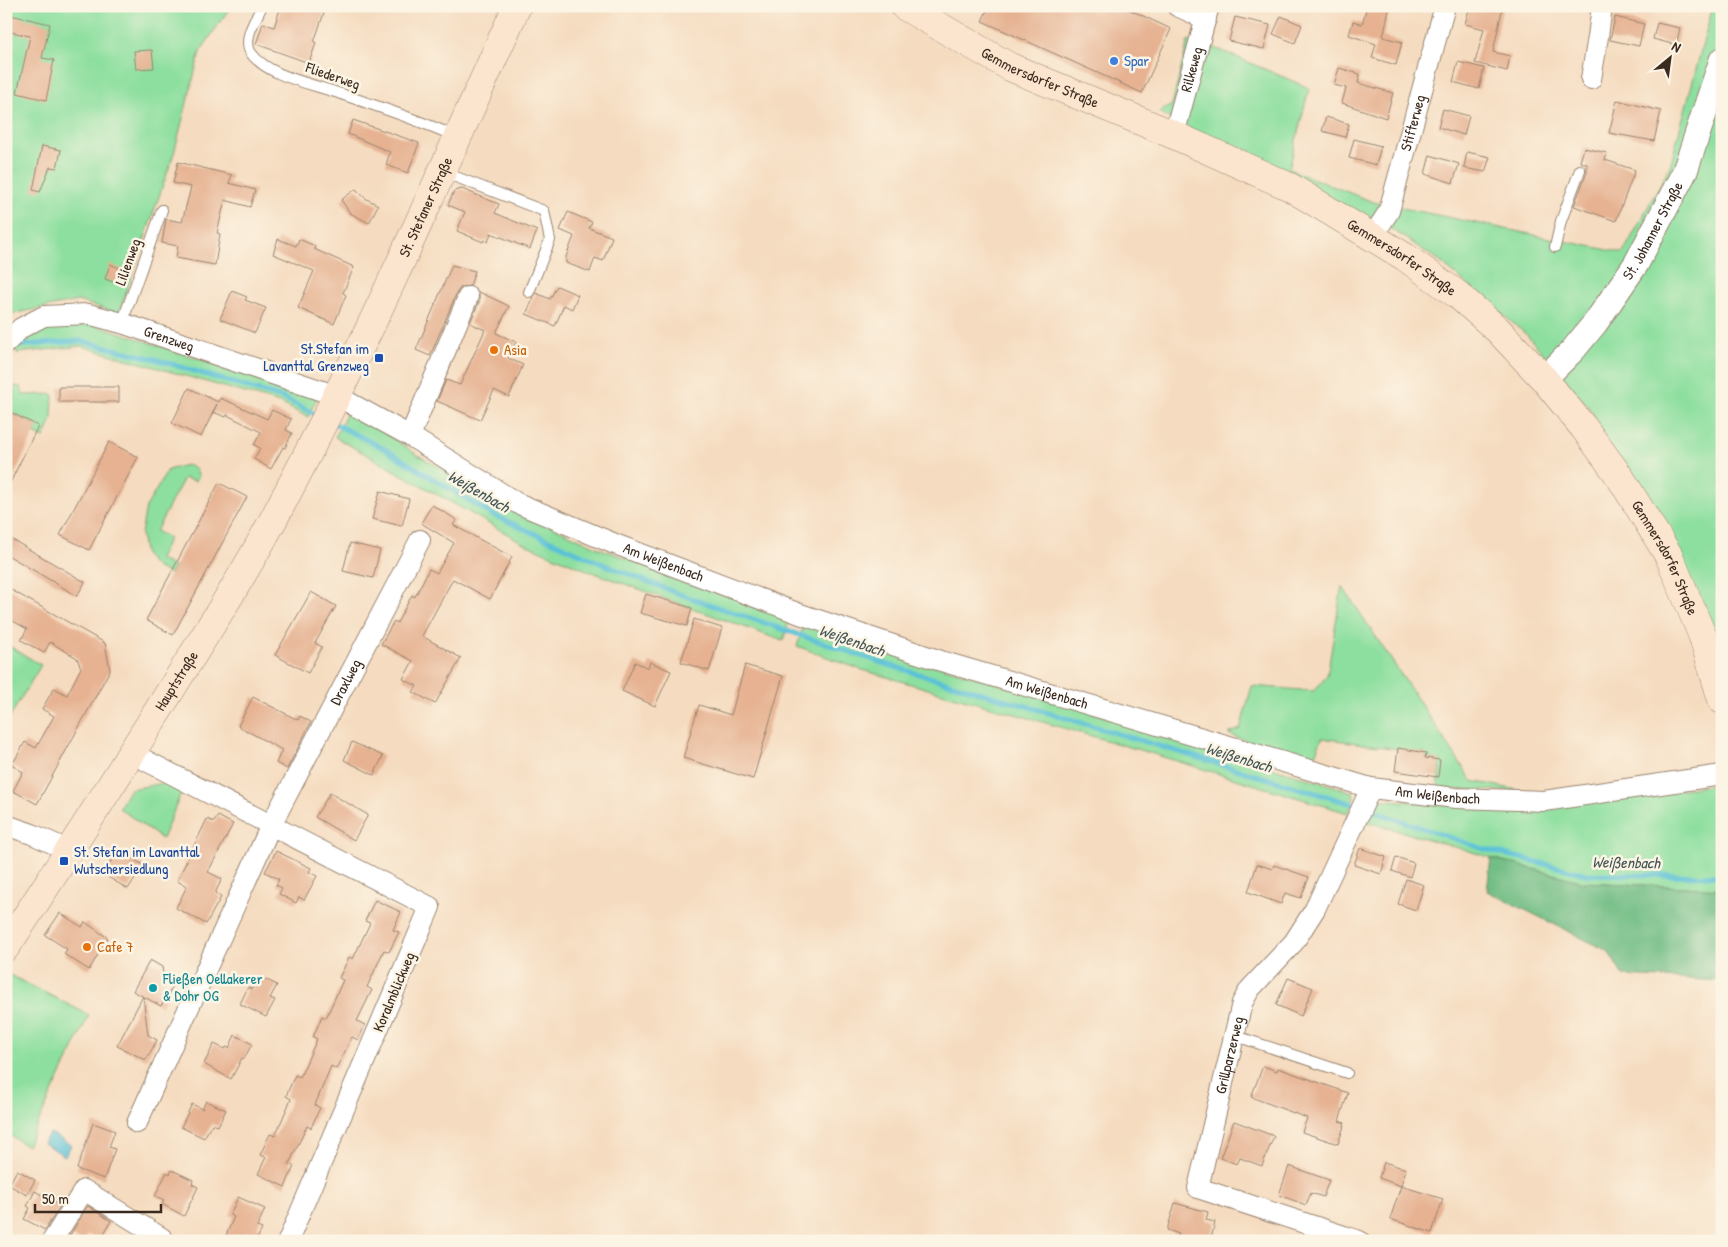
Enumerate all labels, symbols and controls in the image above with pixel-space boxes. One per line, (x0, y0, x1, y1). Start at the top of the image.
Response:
north arrow (1646, 32, 1696, 82)
text: N (1669, 36, 1685, 57)
street label: Gemmersdorfer Straße (977, 42, 1102, 113)
street label: Rilkeweg (1175, 44, 1208, 94)
place label: Spar (1124, 50, 1149, 71)
marker: Spar (1108, 55, 1120, 67)
street label: Fliederweg (302, 56, 363, 95)
street label: Stifterweg (1395, 92, 1430, 153)
street label: St. Stefaner Straße (393, 154, 457, 260)
street label: St. Johanner Straße (1617, 178, 1688, 284)
street label: Gemmersdorfer Straße (1343, 213, 1461, 301)
street label: Lilienweg (109, 235, 146, 288)
street label: Grenzweg (141, 320, 197, 357)
place label: St.Stefan im Lavanttal Grenzweg (264, 338, 369, 376)
place label: Asia (504, 339, 526, 360)
marker: Asia (488, 344, 500, 356)
marker: St.Stefan im Lavanttal Grenzweg (373, 352, 385, 364)
water label: Weißenbach (444, 465, 515, 518)
street label: Gemmersdorfer Straße (1627, 496, 1704, 618)
street label: Am Weißenbach (620, 537, 707, 587)
water label: Weißenbach (816, 619, 889, 662)
street label: Hauptstraße (149, 647, 203, 715)
street label: Draxlweg (325, 655, 366, 709)
street label: Am Weißenbach (1004, 670, 1091, 714)
water label: Weißenbach (1203, 737, 1276, 778)
street label: Am Weißenbach (1394, 780, 1480, 809)
place label: St. Stefan im Lavanttal Wutschersiedlung (74, 841, 200, 879)
water label: Weißenbach (1592, 850, 1661, 874)
marker: St. Stefan im Lavanttal Wutschersiedlung (58, 855, 70, 867)
place label: Cafe 7 (97, 936, 133, 957)
marker: Cafe 7 (81, 941, 93, 953)
street label: Koralmblickweg (367, 948, 420, 1035)
place label: Fließen Oellakerer & Dohr OG (162, 968, 263, 1006)
marker: Fließen Oellakerer & Dohr OG (147, 982, 159, 994)
street label: Grillparzerweg (1210, 1014, 1248, 1096)
scale bar (35, 1182, 161, 1214)
text: 50 m (42, 1188, 69, 1209)

